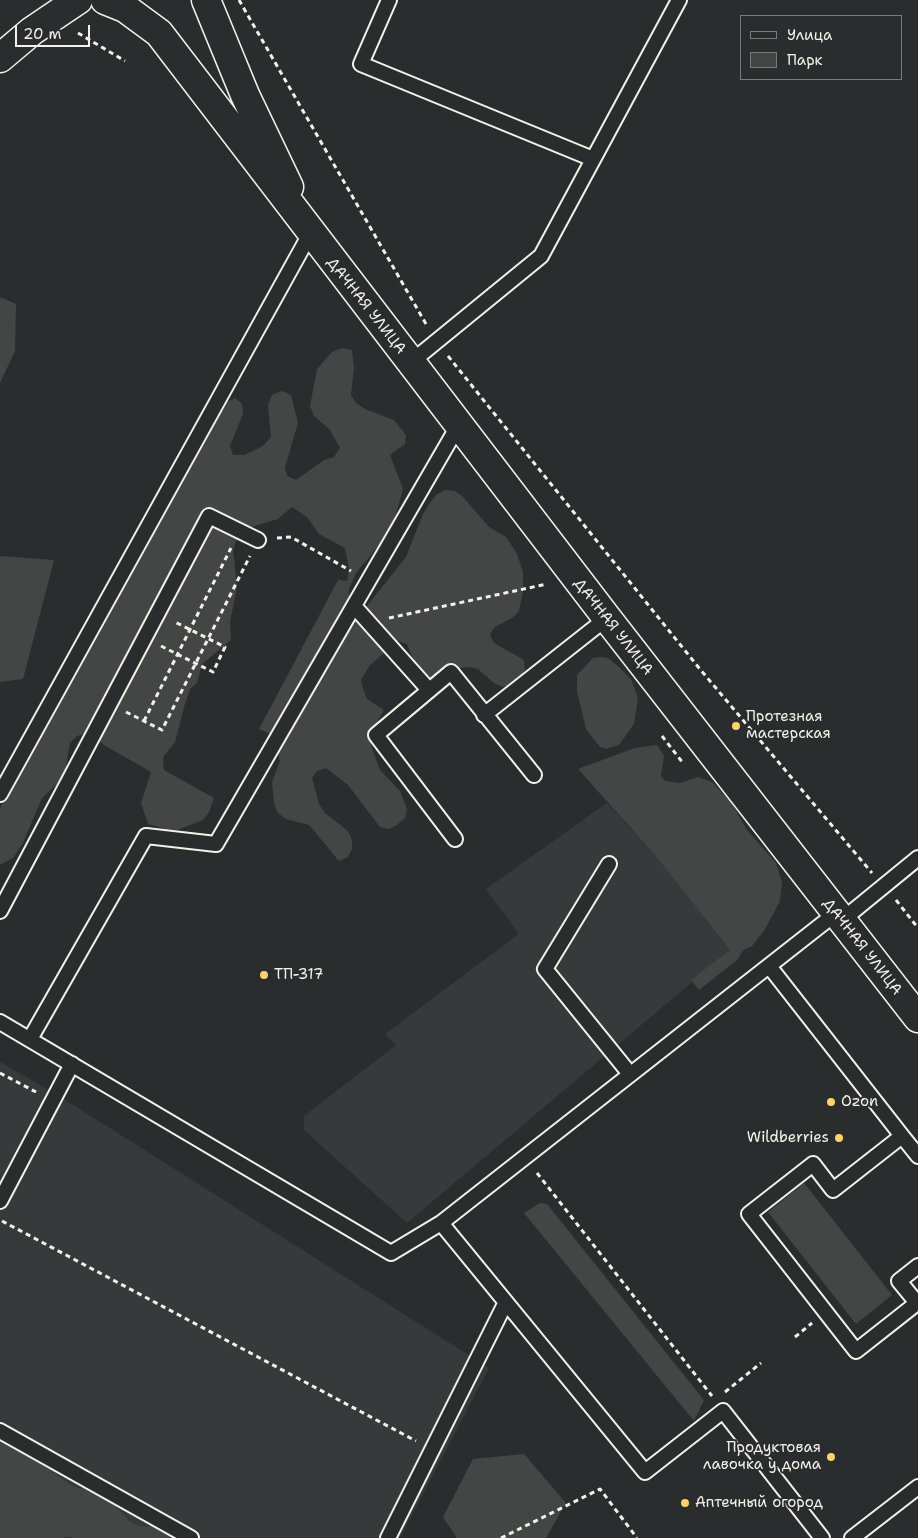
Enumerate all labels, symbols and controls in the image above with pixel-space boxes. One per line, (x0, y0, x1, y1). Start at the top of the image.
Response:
scale bar (18, 15, 92, 47)
legend (740, 15, 903, 80)
text: 20 m (23, 24, 62, 44)
text: Улица (787, 25, 832, 45)
text: Парк (787, 50, 823, 70)
street label: ДАЧНАЯ УЛИЦА (323, 254, 409, 358)
street label: ДАЧНАЯ УЛИЦА (570, 575, 656, 679)
place label: Протезная мастерская (746, 708, 831, 743)
marker: Протезная мастерская (730, 720, 742, 732)
street label: ДАЧНАЯ УЛИЦА (819, 895, 905, 999)
place label: ТП-317 (274, 966, 323, 984)
marker: ТП-317 (258, 969, 270, 981)
place label: Ozon (841, 1093, 878, 1111)
marker: Ozon (825, 1096, 837, 1108)
place label: Wildberries (747, 1129, 829, 1147)
marker: Wildberries (833, 1132, 845, 1144)
place label: Продуктовая лавочка у дома (703, 1439, 821, 1474)
marker: Продуктовая лавочка у дома (825, 1451, 837, 1463)
place label: Аптечный огород (695, 1494, 823, 1512)
marker: Аптечный огород (679, 1497, 691, 1509)

